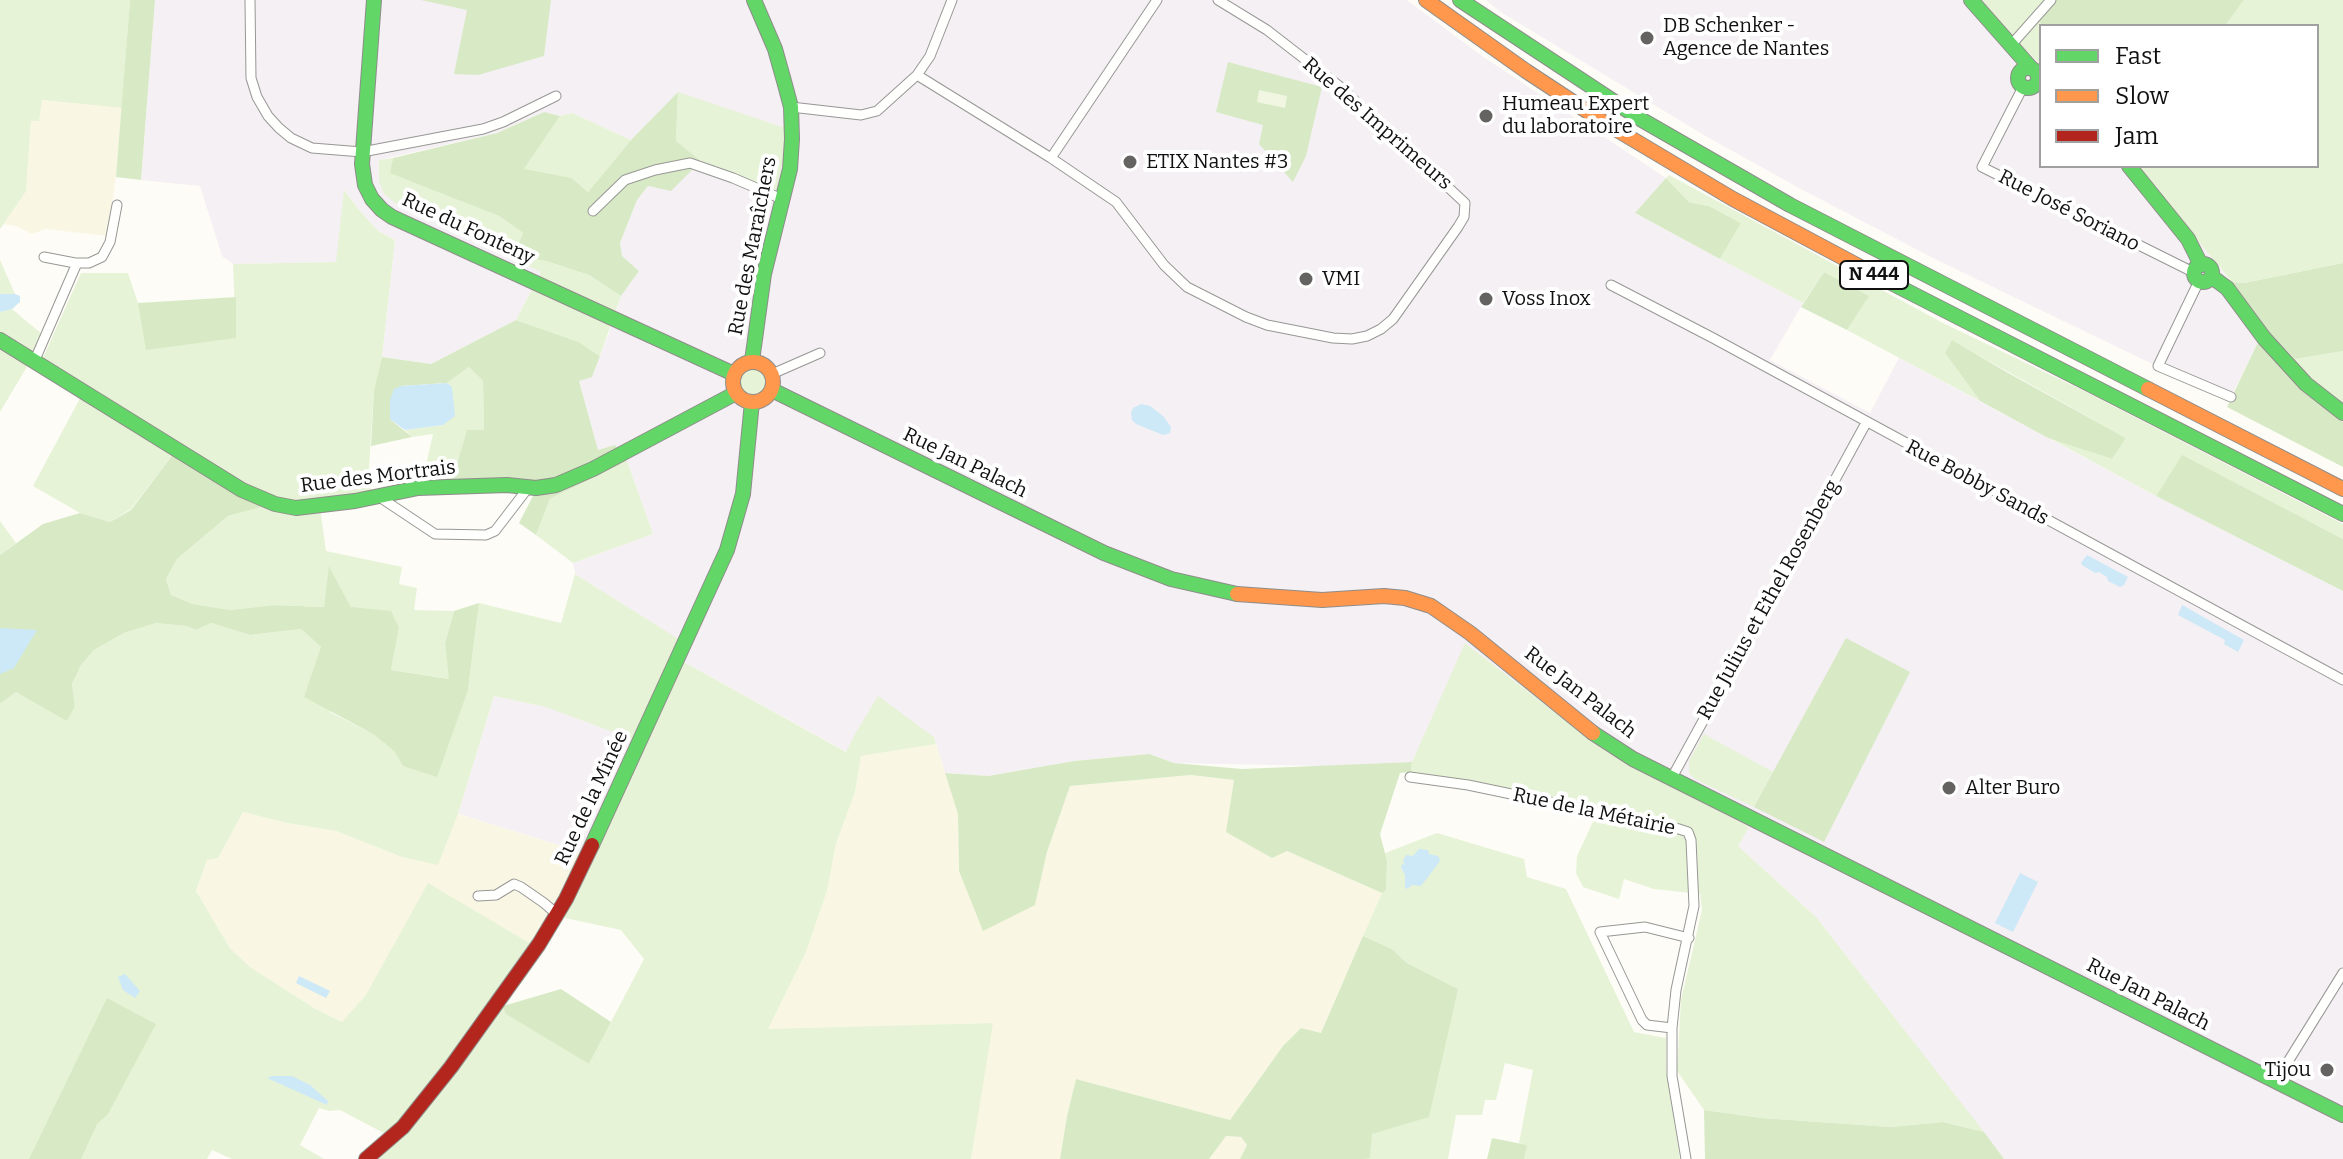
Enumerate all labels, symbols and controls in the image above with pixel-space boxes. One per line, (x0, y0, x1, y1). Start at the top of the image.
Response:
place label: DB Schenker - Agence de Nantes (1663, 14, 1829, 61)
legend (2039, 24, 2319, 168)
marker: DB Schenker - Agence de Nantes (1638, 29, 1656, 47)
text: Fast (2115, 42, 2161, 70)
street label: Rue des Imprimeurs (1298, 53, 1456, 195)
text: Slow (2115, 82, 2169, 110)
place label: Humeau Expert du laboratoire (1502, 92, 1649, 139)
marker: Humeau Expert du laboratoire (1477, 107, 1495, 125)
text: Jam (2115, 122, 2158, 150)
place label: ETIX Nantes #3 (1146, 150, 1288, 174)
marker: ETIX Nantes #3 (1121, 153, 1139, 171)
street label: Rue des Maraîchers (724, 155, 782, 337)
street label: Rue José Soriano (1994, 165, 2144, 257)
street label: Rue du Fonteny (398, 188, 538, 270)
road number: N 444 (1840, 261, 1908, 289)
place label: VMI (1322, 267, 1360, 291)
marker: VMI (1297, 270, 1315, 288)
place label: Voss Inox (1502, 287, 1591, 311)
marker: Voss Inox (1477, 290, 1495, 308)
street label: Rue Jan Palach (899, 423, 1031, 503)
street label: Rue Bobby Sands (1902, 435, 2052, 531)
street label: Rue des Mortrais (299, 456, 457, 498)
street label: Rue Julius et Ethel Rosenberg (1693, 476, 1845, 724)
street label: Rue Jan Palach (1519, 642, 1641, 744)
street label: Rue de la Minée (550, 727, 634, 869)
place label: Alter Buro (1965, 776, 2060, 800)
marker: Alter Buro (1940, 779, 1958, 797)
street label: Rue de la Métairie (1511, 783, 1677, 841)
street label: Rue Jan Palach (2082, 954, 2214, 1036)
place label: Tijou (2264, 1058, 2311, 1082)
marker: Tijou (2318, 1061, 2336, 1079)

